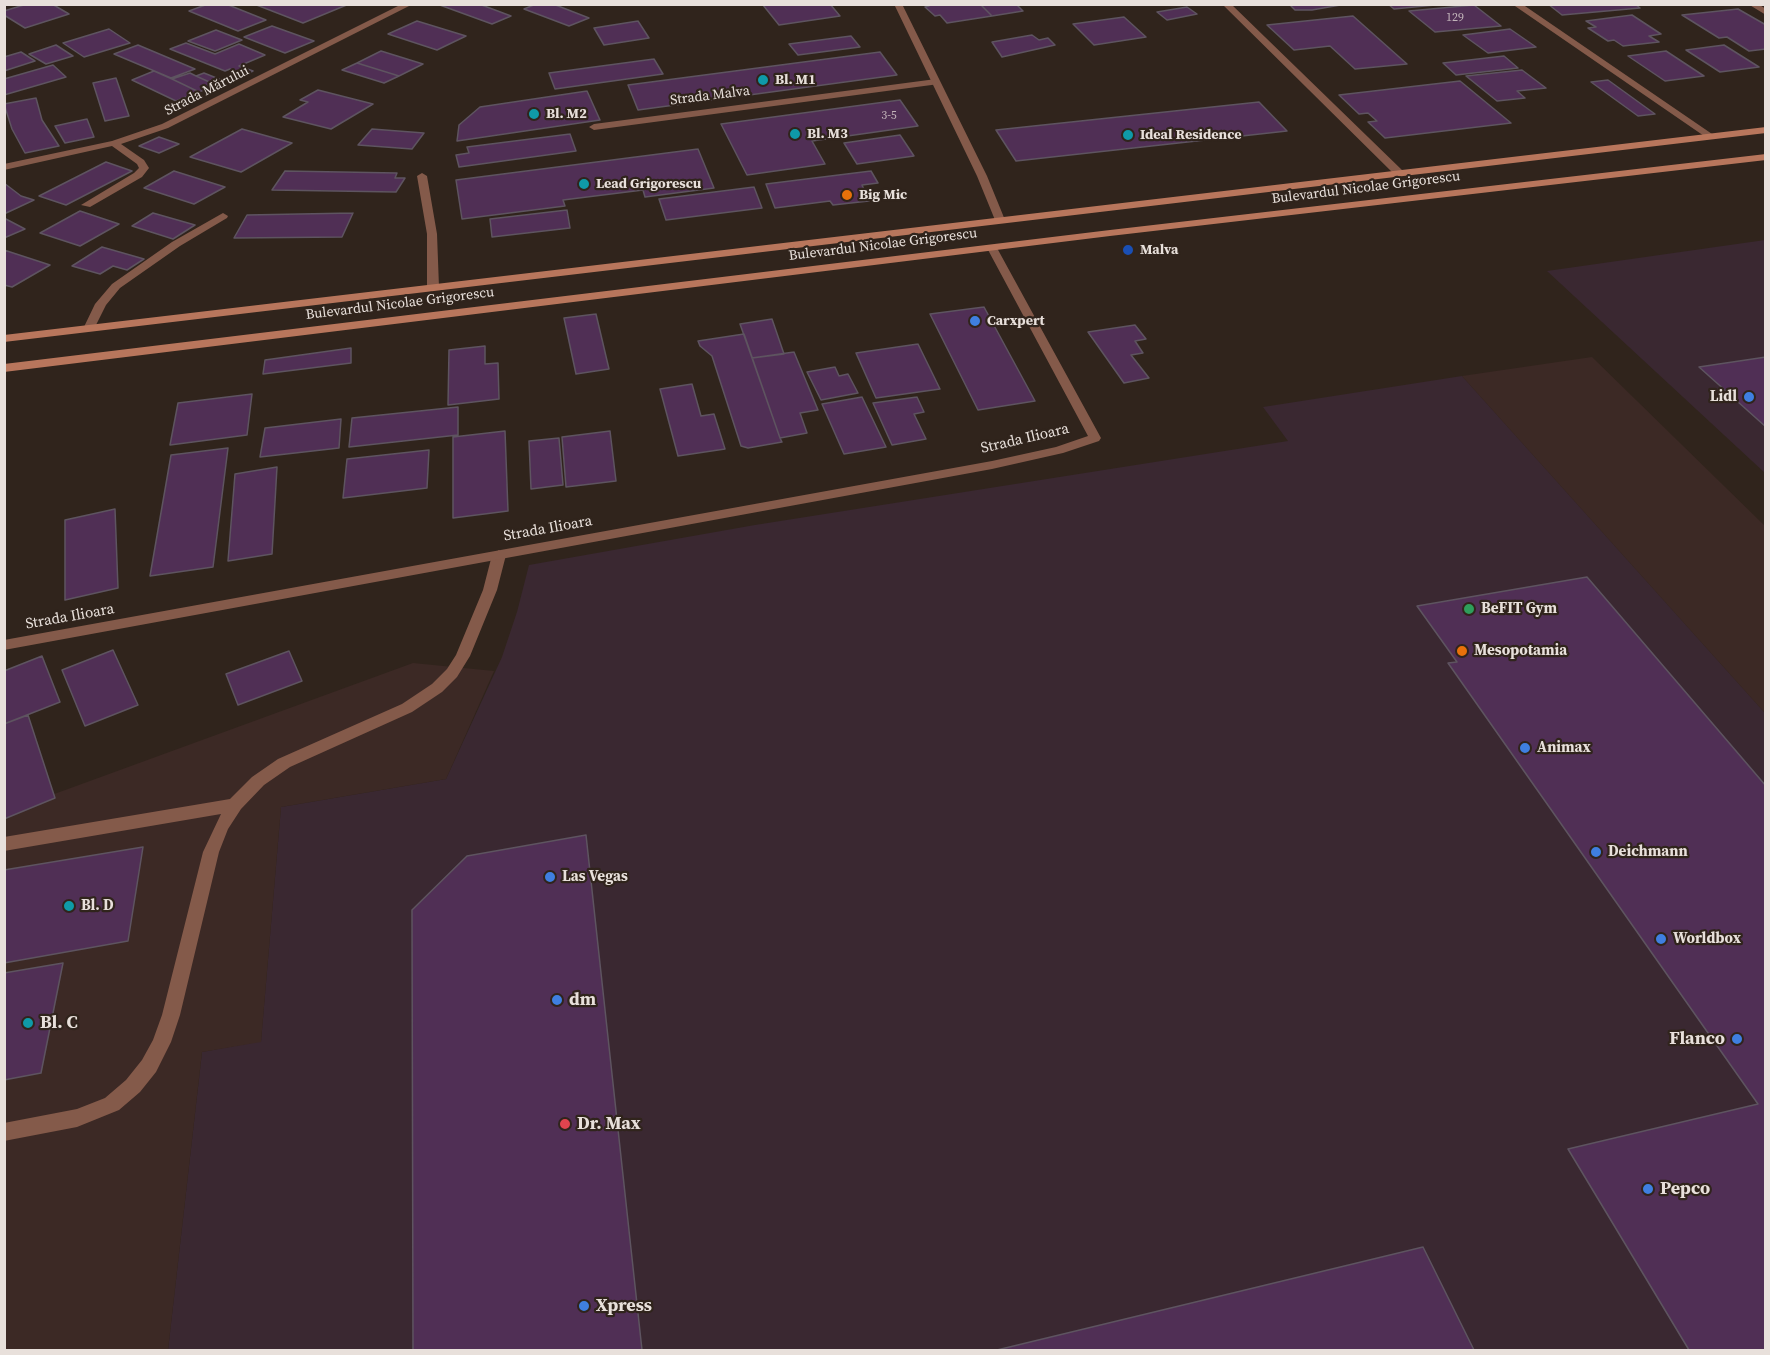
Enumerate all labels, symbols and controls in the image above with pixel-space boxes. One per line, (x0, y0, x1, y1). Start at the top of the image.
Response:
house number: 129 (1446, 11, 1464, 25)
street label: Strada Mărului (162, 63, 252, 119)
place label: Bl. M1 (775, 72, 816, 88)
marker: Bl. M1 (756, 73, 770, 87)
street label: Strada Malva (669, 83, 751, 109)
place label: Bl. M2 (546, 106, 587, 122)
marker: Bl. M2 (527, 107, 541, 121)
house number: 3-5 (881, 109, 897, 123)
place label: Bl. M3 (807, 126, 848, 142)
marker: Bl. M3 (788, 127, 802, 141)
place label: Ideal Residence (1140, 127, 1242, 143)
marker: Ideal Residence (1121, 128, 1135, 142)
street label: Bulevardul Nicolae Grigorescu (1271, 168, 1461, 208)
place label: Lead Grigorescu (596, 176, 701, 192)
marker: Lead Grigorescu (577, 177, 591, 191)
place label: Big Mic (859, 187, 907, 203)
marker: Big Mic (840, 188, 854, 202)
street label: Bulevardul Nicolae Grigorescu (788, 225, 978, 265)
place label: Malva (1140, 242, 1179, 258)
marker: Malva (1121, 243, 1135, 257)
street label: Bulevardul Nicolae Grigorescu (305, 284, 495, 324)
place label: Carxpert (987, 313, 1045, 329)
marker: Carxpert (968, 314, 982, 328)
place label: Lidl (1710, 388, 1737, 406)
marker: Lidl (1742, 390, 1756, 404)
street label: Strada Ilioara (979, 420, 1071, 458)
street label: Strada Ilioara (502, 512, 594, 546)
street label: Strada Ilioara (24, 600, 116, 634)
place label: BeFIT Gym (1481, 600, 1557, 618)
marker: BeFIT Gym (1462, 602, 1476, 616)
place label: Mesopotamia (1474, 642, 1567, 660)
marker: Mesopotamia (1455, 644, 1469, 658)
place label: Animax (1537, 739, 1591, 757)
marker: Animax (1518, 741, 1532, 755)
place label: Deichmann (1608, 843, 1688, 861)
marker: Deichmann (1589, 845, 1603, 859)
place label: Las Vegas (562, 868, 628, 886)
marker: Las Vegas (543, 870, 557, 884)
place label: Bl. D (81, 897, 114, 915)
marker: Bl. D (62, 899, 76, 913)
place label: Worldbox (1673, 930, 1741, 948)
marker: Worldbox (1654, 932, 1668, 946)
place label: dm (569, 989, 596, 1011)
marker: dm (550, 993, 564, 1007)
place label: Bl. C (40, 1012, 78, 1034)
marker: Bl. C (21, 1016, 35, 1030)
place label: Flanco (1669, 1028, 1725, 1050)
marker: Flanco (1730, 1032, 1744, 1046)
place label: Dr. Max (577, 1113, 641, 1135)
marker: Dr. Max (558, 1117, 572, 1131)
place label: Pepco (1660, 1178, 1710, 1200)
marker: Pepco (1641, 1182, 1655, 1196)
place label: Xpress (596, 1295, 652, 1317)
marker: Xpress (577, 1299, 591, 1313)

